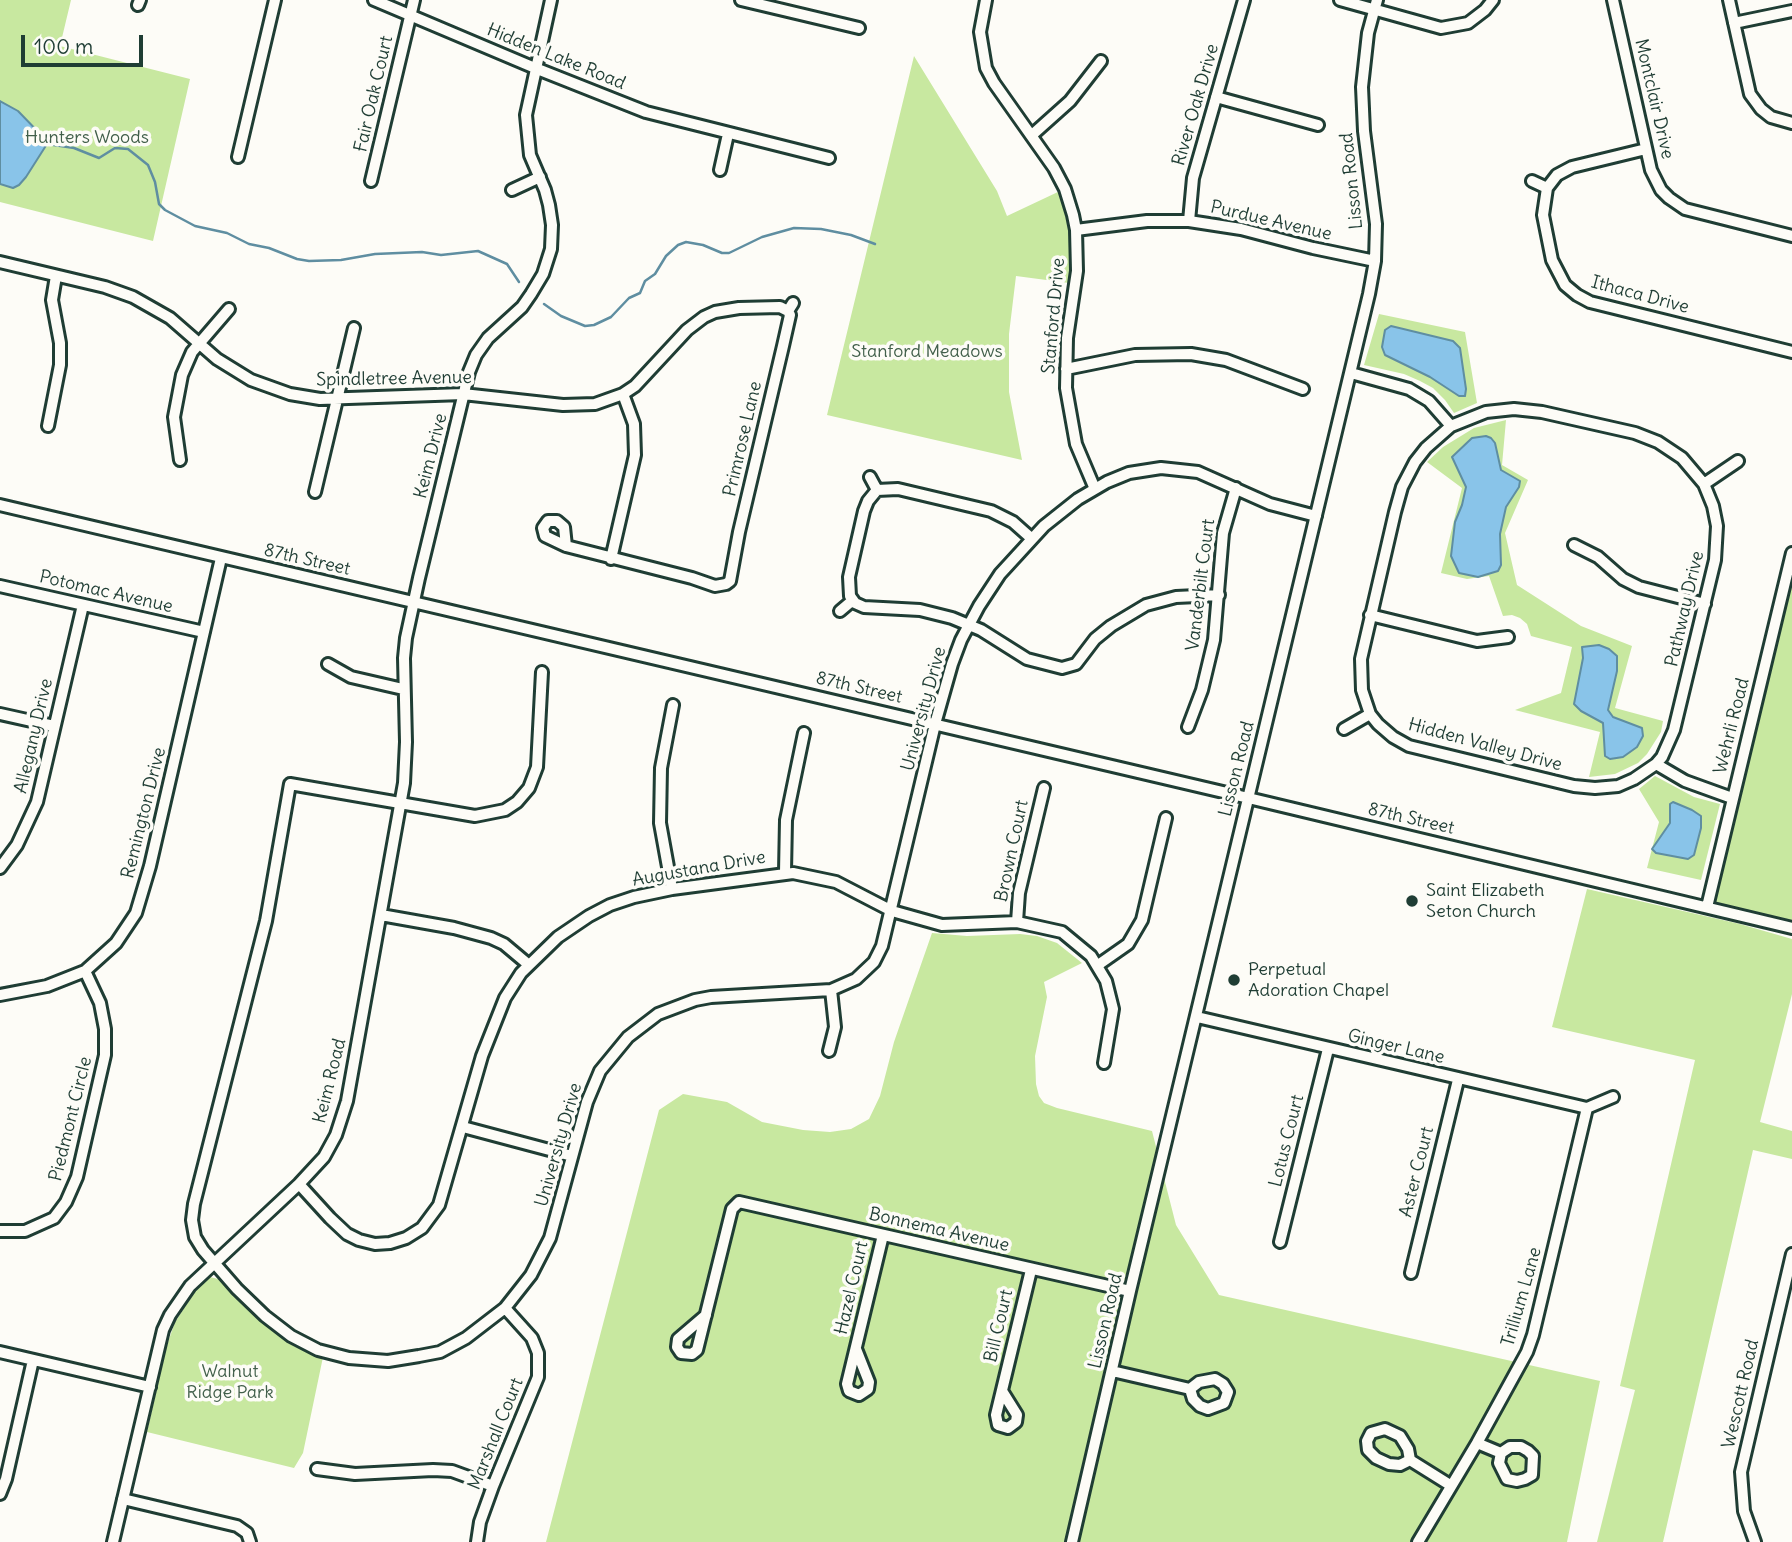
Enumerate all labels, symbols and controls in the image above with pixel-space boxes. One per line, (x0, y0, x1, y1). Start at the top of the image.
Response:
street label: Hidden Lake Road (484, 19, 628, 95)
scale bar (24, 21, 147, 65)
text: 100 m (34, 33, 93, 60)
street label: Fair Oak Court (350, 34, 398, 154)
street label: Montclair Drive (1630, 37, 1678, 161)
street label: River Oak Drive (1168, 42, 1224, 168)
park label: Hunters Woods (25, 127, 149, 149)
street label: Lisson Road (1336, 132, 1368, 230)
street label: Purdue Avenue (1208, 197, 1334, 245)
street label: Stanford Drive (1038, 257, 1070, 375)
street label: Ithaca Drive (1589, 272, 1691, 318)
park label: Stanford Meadows (851, 341, 1003, 363)
street label: Spindletree Avenue (316, 367, 472, 391)
street label: Primrose Lane (719, 379, 767, 499)
street label: Keim Drive (410, 411, 452, 501)
street label: Vanderbilt Court (1182, 518, 1220, 652)
street label: 87th Street (262, 540, 352, 580)
street label: Pathway Drive (1661, 549, 1709, 669)
street label: Potomac Avenue (37, 566, 175, 618)
street label: University Drive (897, 645, 951, 773)
street label: 87th Street (814, 668, 904, 708)
street label: Wehrli Road (1710, 676, 1754, 776)
street label: Allegany Drive (10, 677, 58, 795)
street label: Hidden Valley Drive (1406, 714, 1564, 776)
street label: Lisson Road (1215, 719, 1259, 819)
street label: Remington Drive (117, 745, 171, 881)
street label: Brown Court (991, 798, 1033, 904)
street label: 87th Street (1366, 799, 1456, 839)
street label: Augustana Drive (631, 847, 767, 891)
place label: Saint Elizabeth Seton Church (1426, 880, 1544, 922)
marker: Saint Elizabeth Seton Church (1404, 893, 1420, 909)
place label: Perpetual Adoration Chapel (1248, 959, 1389, 1002)
marker: Perpetual Adoration Chapel (1226, 972, 1242, 988)
street label: Ginger Lane (1345, 1025, 1447, 1069)
street label: Keim Road (309, 1036, 351, 1126)
street label: Piedmont Circle (45, 1054, 97, 1184)
street label: University Drive (531, 1081, 587, 1209)
street label: Lotus Court (1265, 1093, 1309, 1189)
street label: Aster Court (1395, 1124, 1439, 1220)
street label: Bonnema Avenue (867, 1203, 1011, 1257)
street label: Hazel Court (831, 1239, 873, 1337)
street label: Trillium Lane (1498, 1245, 1546, 1349)
street label: Lisson Road (1085, 1271, 1127, 1371)
street label: Bill Court (980, 1288, 1018, 1364)
street label: Wescott Road (1718, 1337, 1764, 1451)
park label: Walnut Ridge Park (186, 1361, 274, 1404)
street label: Marshall Court (464, 1375, 528, 1493)

